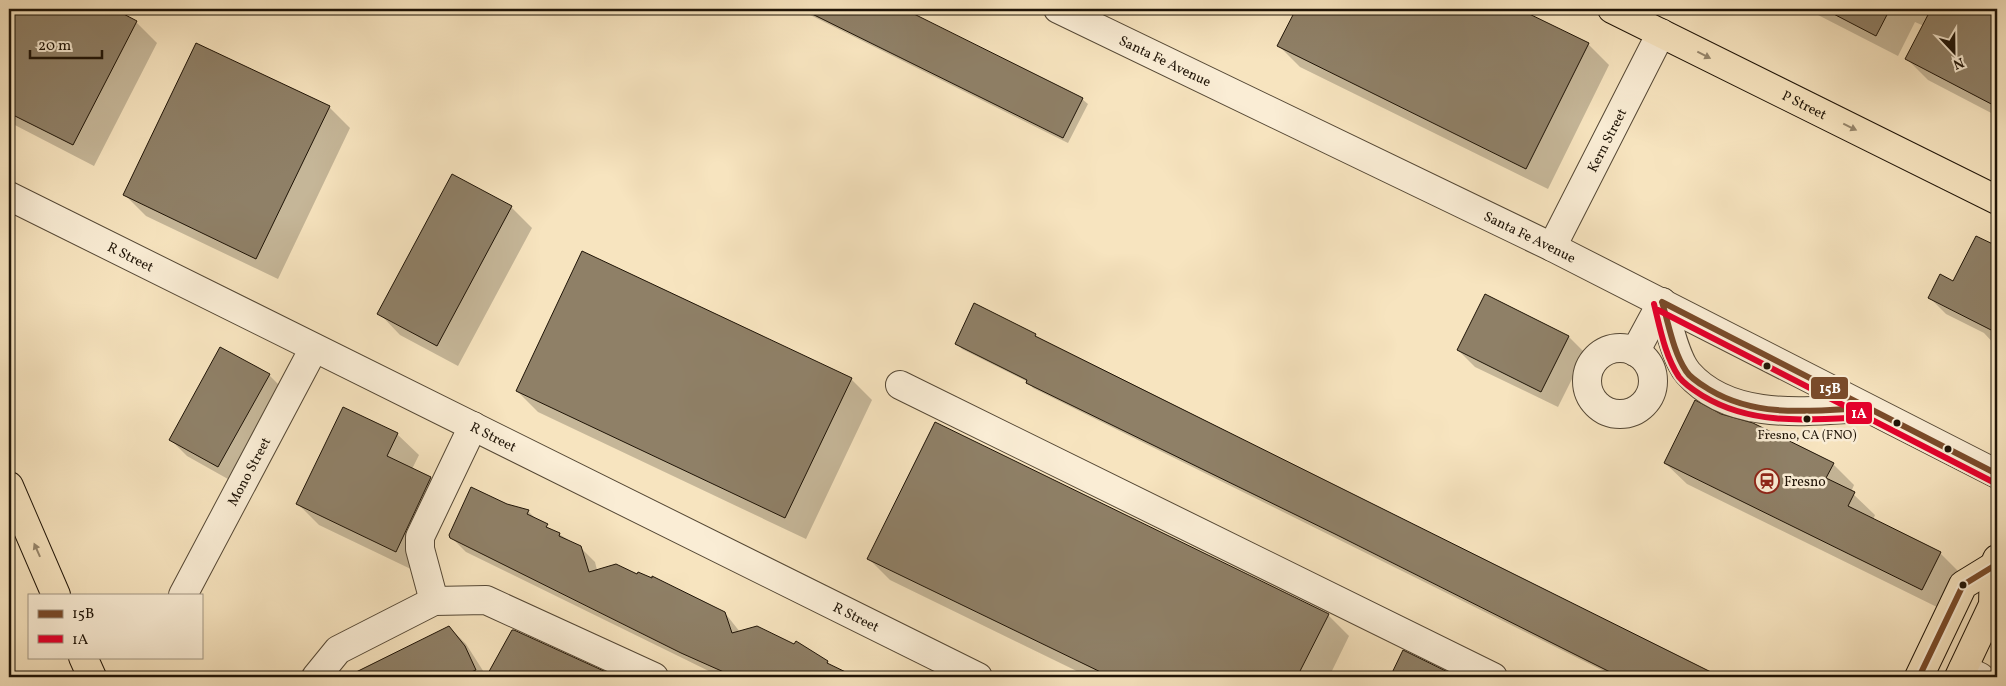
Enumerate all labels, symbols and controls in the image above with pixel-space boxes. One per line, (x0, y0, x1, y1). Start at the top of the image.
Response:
scale bar (30, 28, 102, 60)
north arrow (1928, 28, 1978, 78)
street label: Santa Fe Avenue (1115, 32, 1214, 92)
text: 20 m (38, 36, 71, 57)
one-way arrow (1697, 51, 1711, 59)
text: N (1950, 52, 1967, 73)
street label: P Street (1778, 87, 1830, 125)
street label: Kern Street (1584, 105, 1632, 176)
one-way arrow (1843, 123, 1857, 131)
street label: Santa Fe Avenue (1480, 207, 1579, 269)
street label: R Street (104, 238, 156, 277)
unlabelled marker (1762, 361, 1772, 371)
line badge: 15B (1810, 376, 1849, 400)
text: 15B (1819, 380, 1841, 399)
line badge: 1A (1845, 401, 1873, 425)
text: 1A (1851, 405, 1867, 424)
marker: Fresno, CA (FNO) (1802, 414, 1812, 424)
street label: R Street (467, 418, 519, 457)
unlabelled marker (1892, 418, 1902, 428)
place label: Fresno, CA (FNO) (1758, 427, 1857, 445)
street label: Mono Street (224, 434, 276, 510)
unlabelled marker (1943, 444, 1953, 454)
station icon: Fresno (1754, 468, 1780, 494)
place label: Fresno (1784, 473, 1826, 492)
one-way arrow (32, 543, 40, 557)
unlabelled marker (1958, 580, 1968, 590)
legend (28, 594, 202, 658)
street label: R Street (829, 599, 882, 637)
text: 15B (72, 604, 94, 625)
text: 1A (72, 630, 89, 651)

